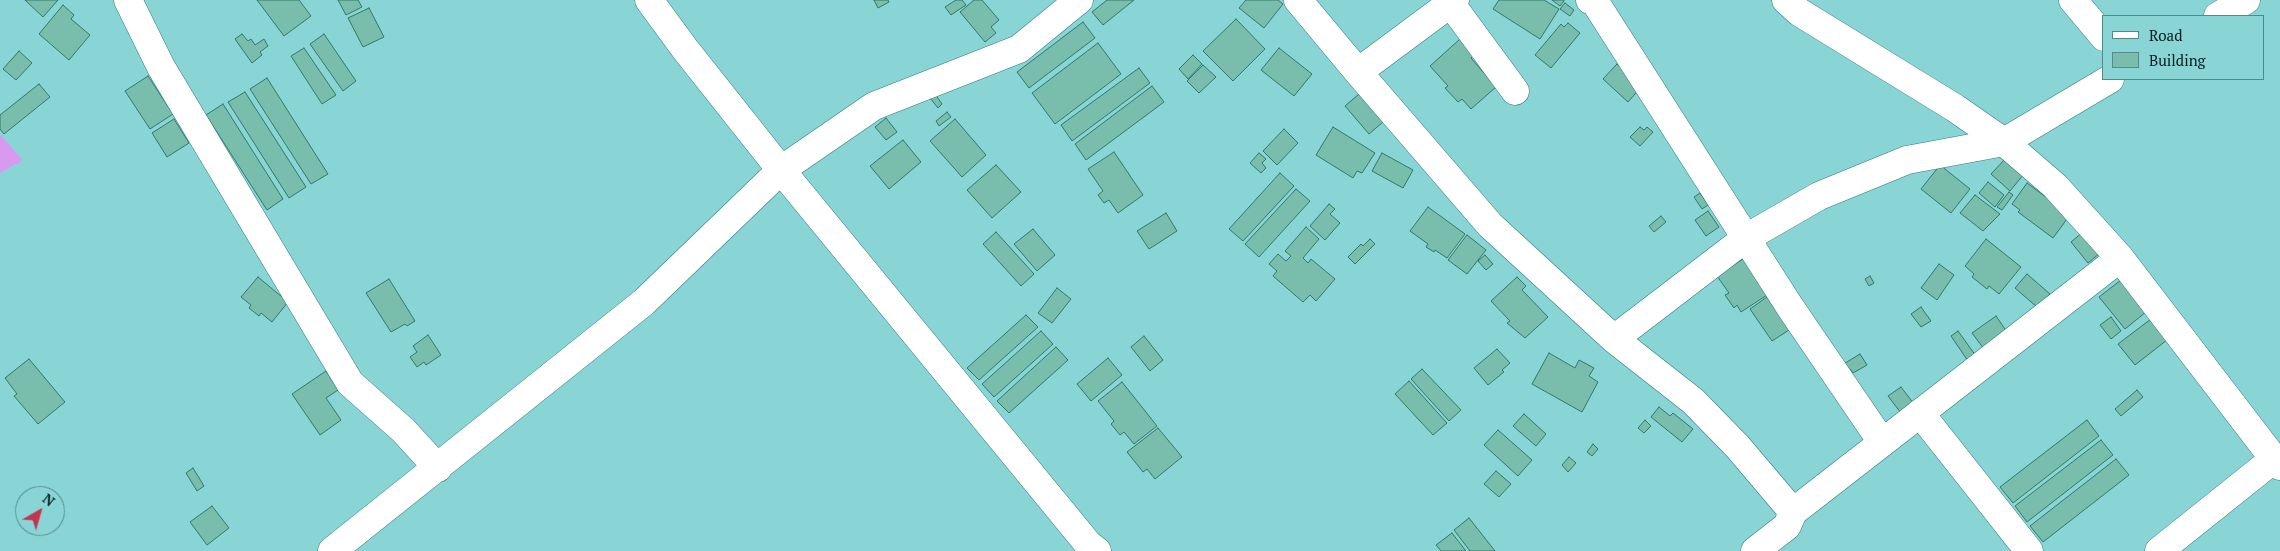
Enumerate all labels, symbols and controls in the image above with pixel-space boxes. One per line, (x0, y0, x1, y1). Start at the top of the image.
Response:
legend (2102, 15, 2265, 80)
text: Road (2149, 25, 2182, 45)
text: Building (2149, 50, 2206, 70)
north arrow (15, 486, 65, 536)
text: N (39, 489, 59, 510)

